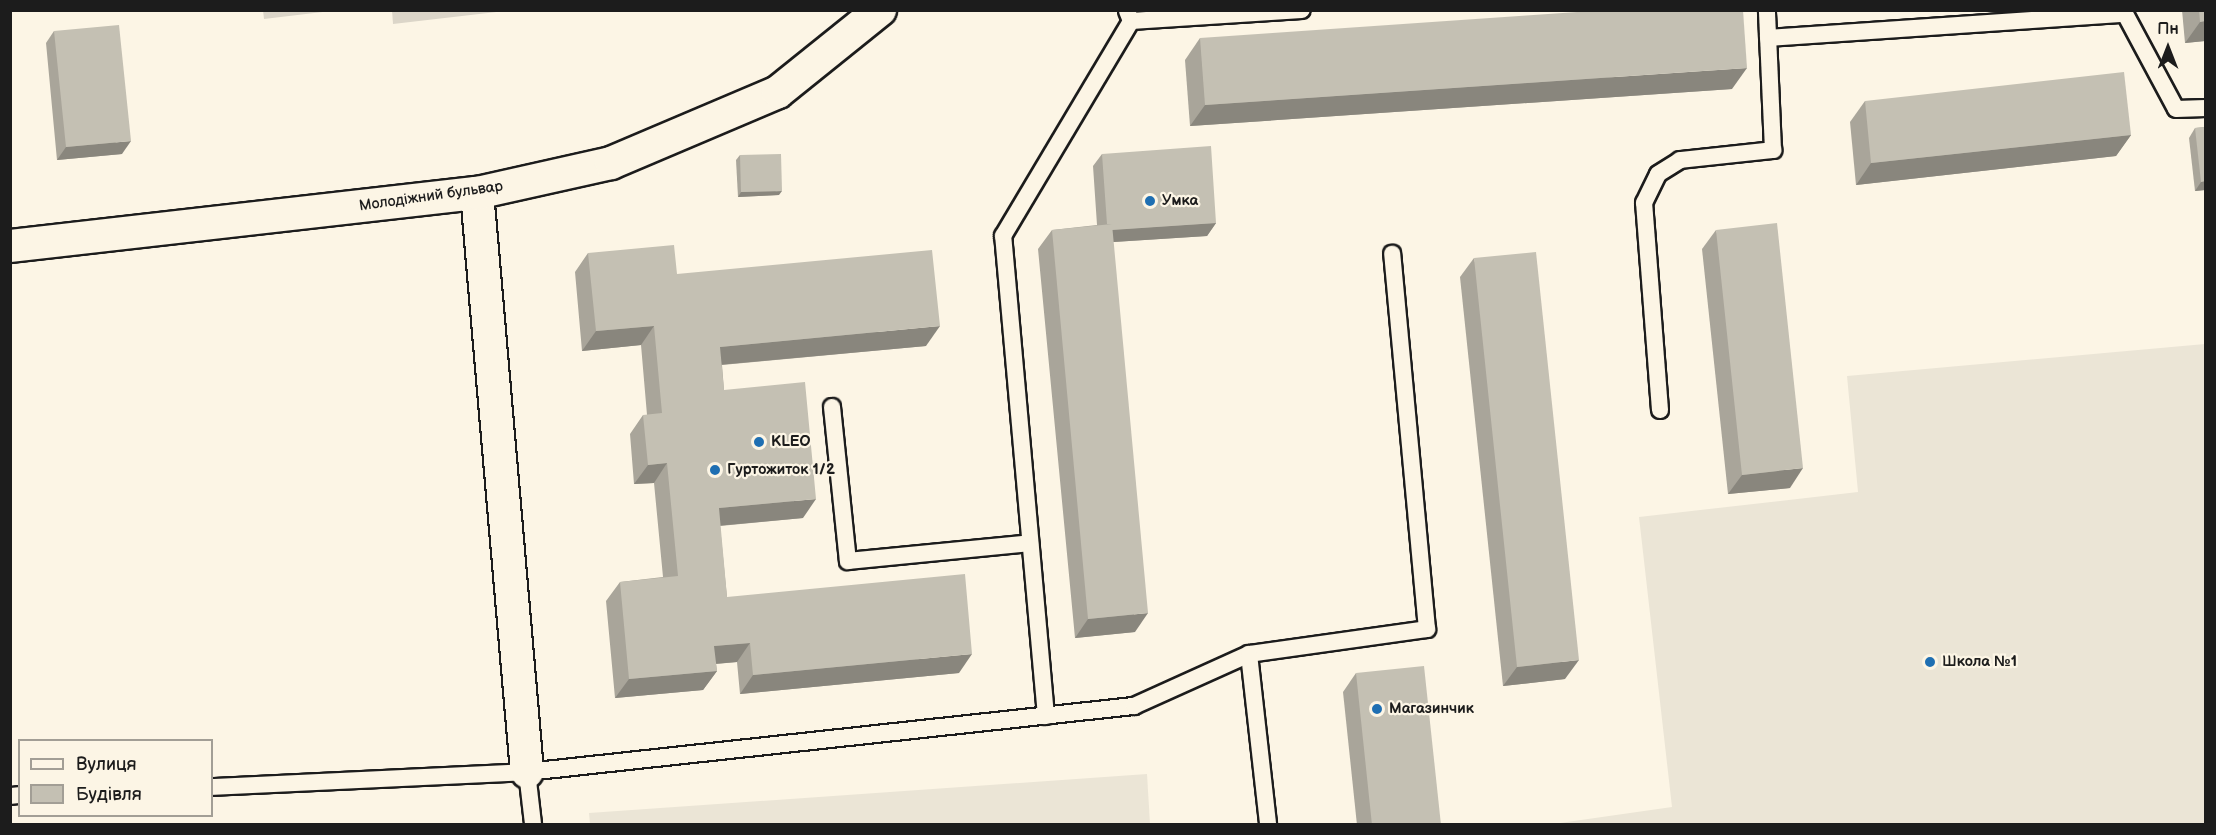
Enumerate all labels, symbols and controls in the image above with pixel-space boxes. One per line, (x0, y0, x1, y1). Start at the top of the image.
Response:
north arrow (2138, 18, 2198, 78)
text: Пн (2157, 20, 2179, 39)
street label: Молодіжний бульвар (358, 177, 504, 215)
place label: Умка (1162, 192, 1198, 210)
marker: Умка (1143, 194, 1157, 208)
place label: KLEO (771, 433, 811, 451)
marker: KLEO (752, 435, 766, 449)
place label: Гуртожиток 1/2 (727, 461, 835, 479)
marker: Гуртожиток 1/2 (708, 463, 722, 477)
place label: Школа №1 (1942, 653, 2017, 671)
marker: Школа №1 (1923, 655, 1937, 669)
place label: Магазинчик (1389, 700, 1474, 718)
marker: Магазинчик (1370, 702, 1384, 716)
legend (18, 739, 213, 817)
text: Вулиця (76, 754, 137, 775)
text: Будівля (76, 784, 142, 805)

